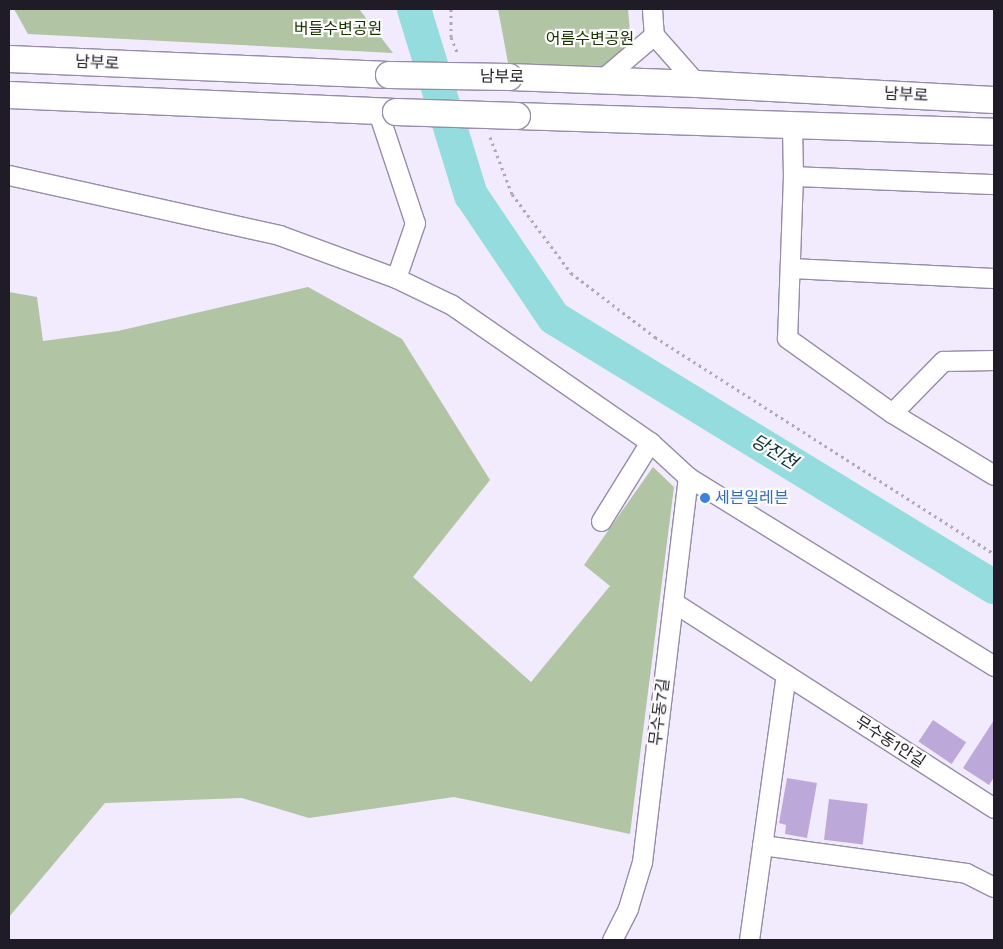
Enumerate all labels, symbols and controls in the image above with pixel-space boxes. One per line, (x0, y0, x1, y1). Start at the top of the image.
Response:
park label: 버들수변공원 (294, 19, 382, 39)
park label: 어름수변공원 (546, 29, 634, 49)
street label: 남부로 (74, 52, 120, 74)
street label: 남부로 (480, 67, 524, 87)
street label: 남부로 (883, 84, 929, 106)
water label: 당진천 (747, 430, 801, 474)
place label: 세븐일레븐 (715, 488, 789, 508)
marker: 세븐일레븐 (699, 492, 711, 504)
street label: 무수동7길 (646, 677, 674, 747)
street label: 무수동1안길 (851, 712, 929, 772)

